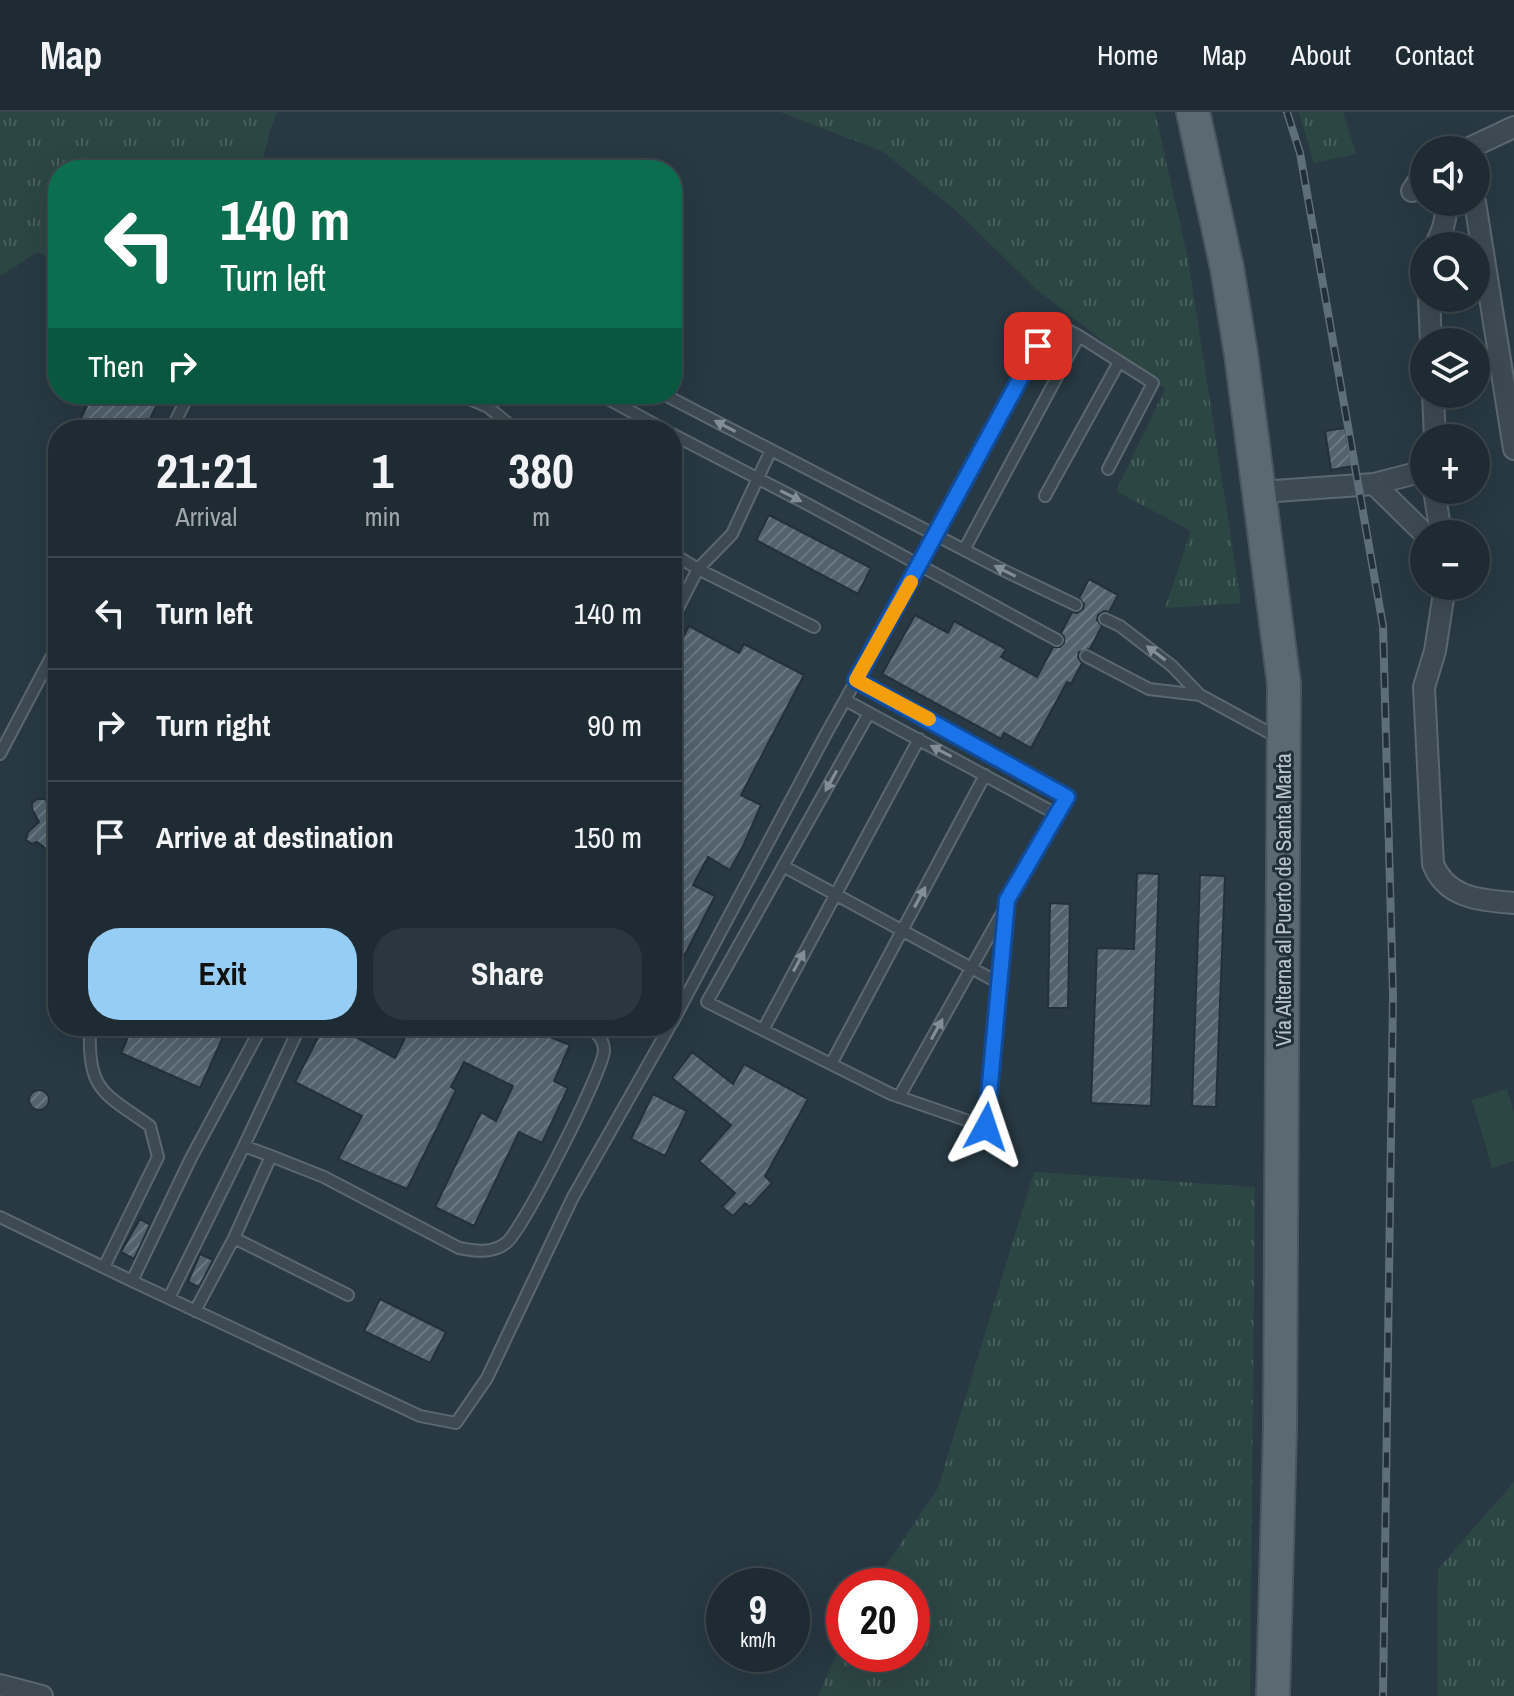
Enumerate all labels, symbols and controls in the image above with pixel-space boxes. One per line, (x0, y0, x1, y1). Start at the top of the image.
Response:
text: Map (40, 30, 102, 81)
text: Home (1097, 36, 1158, 74)
text: Map (1202, 36, 1247, 74)
text: About (1291, 36, 1351, 74)
text: Contact (1395, 36, 1474, 74)
map controls (1410, 136, 1490, 600)
button: sound (1410, 136, 1490, 216)
text: 140 m (220, 182, 350, 257)
icon: left (88, 192, 192, 296)
button: search (1410, 232, 1490, 312)
text: Turn left (220, 254, 326, 302)
pin (1004, 312, 1072, 380)
icon: arrive (1016, 324, 1060, 368)
button: layers (1410, 328, 1490, 408)
icon: right (160, 344, 204, 388)
text: Then (88, 346, 144, 386)
one-way arrow (713, 419, 736, 432)
button: + (1410, 424, 1490, 504)
text: 21:21 (156, 438, 257, 503)
text: 1 (372, 438, 393, 503)
text: 380 (508, 438, 574, 503)
one-way arrow (779, 489, 802, 502)
text: Arrival (176, 499, 237, 534)
text: min (365, 499, 400, 534)
text: m (532, 499, 550, 534)
button: − (1410, 520, 1490, 600)
one-way arrow (994, 565, 1017, 578)
icon: left (88, 591, 132, 635)
text: Turn left (156, 593, 253, 633)
text: 140 m (574, 593, 642, 633)
one-way arrow (1146, 646, 1166, 662)
icon: right (88, 703, 132, 747)
text: Turn right (156, 705, 270, 745)
text: 90 m (587, 705, 642, 745)
one-way arrow (929, 744, 952, 758)
street label: Vía Alterna al Puerto de Santa Marta (1268, 753, 1298, 1047)
one-way arrow (824, 770, 838, 792)
icon: arrive (88, 815, 132, 859)
text: Arrive at destination (156, 817, 394, 857)
text: 150 m (574, 817, 642, 857)
one-way arrow (914, 885, 927, 908)
button: Exit (88, 928, 357, 1020)
button: Share (373, 928, 642, 1020)
one-way arrow (793, 950, 806, 973)
one-way arrow (930, 1017, 943, 1040)
position arrow (944, 1085, 1028, 1169)
speed limit sign: 20 (826, 1568, 930, 1672)
text: 9 (749, 1583, 767, 1636)
text: km/h (740, 1626, 776, 1653)

